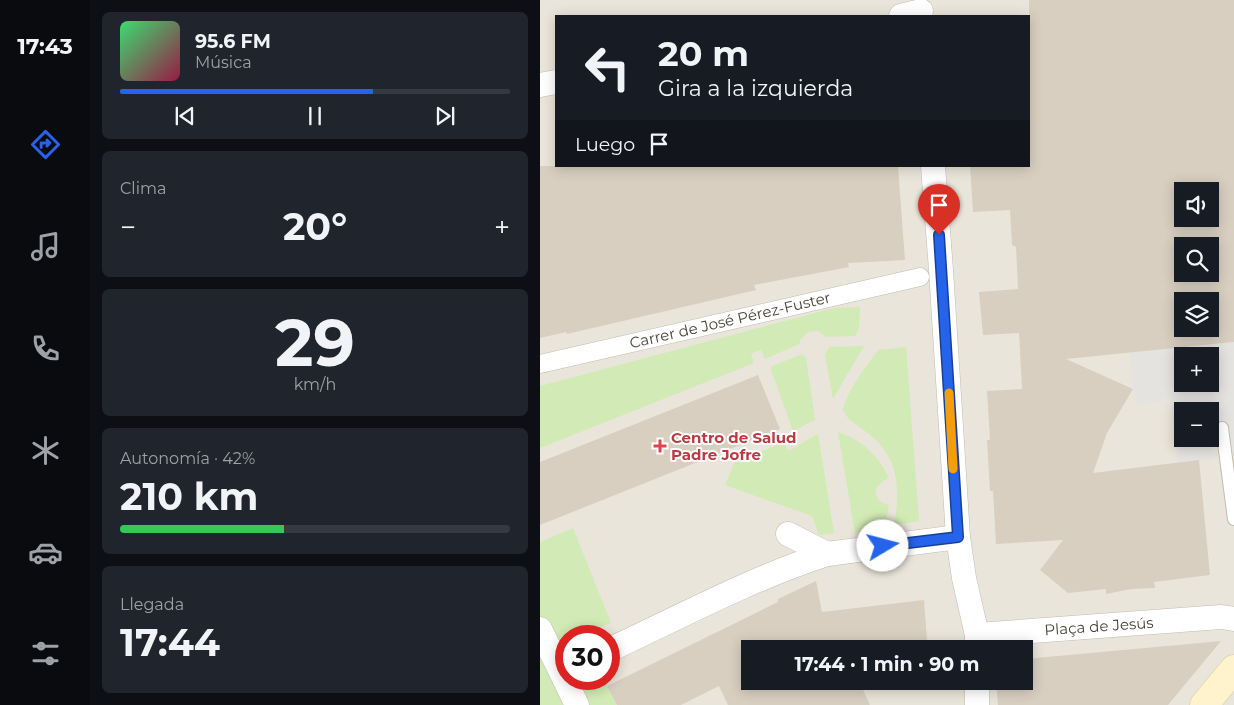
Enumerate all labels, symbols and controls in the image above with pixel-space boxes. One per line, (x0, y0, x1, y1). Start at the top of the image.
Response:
text: 95.6 FM (195, 30, 271, 53)
text: 20 m (658, 32, 749, 75)
text: 17:43 (17, 33, 73, 60)
icon: left (575, 35, 640, 100)
text: Música (195, 53, 252, 72)
text: Gira a la izquierda (658, 75, 853, 102)
icon: previous (171, 102, 199, 130)
icon: pause (301, 102, 329, 130)
icon: next (431, 102, 459, 130)
icon: directions (28, 127, 63, 162)
icon: arrive (645, 130, 673, 158)
text: Luego (575, 133, 635, 156)
text: Clima (120, 179, 166, 198)
map controls (1174, 182, 1219, 447)
button: sound (1174, 182, 1219, 227)
pin (918, 184, 960, 235)
icon: arrive (925, 191, 953, 219)
text: 20° (283, 203, 347, 250)
text: − (120, 210, 136, 244)
text: + (494, 210, 510, 244)
icon: music (28, 229, 63, 264)
button: search (1174, 237, 1219, 282)
street label: Carrer de José Pérez-Fuster (628, 288, 832, 352)
button: layers (1174, 292, 1219, 337)
text: 29 (275, 303, 355, 382)
icon: phone (28, 331, 63, 366)
button: + (1174, 347, 1219, 392)
text: km/h (294, 375, 336, 394)
button: − (1174, 402, 1219, 447)
place label: Centro de Salud Padre Jofre (671, 428, 796, 464)
icon: climate (28, 433, 63, 468)
marker: Centro de Salud Padre Jofre (653, 439, 667, 453)
text: Autonomía · 42% (120, 449, 255, 468)
text: 210 km (120, 473, 259, 520)
position arrow (856, 519, 908, 571)
icon: car (28, 535, 63, 570)
text: Llegada (120, 595, 184, 614)
street label: Plaça de Jesús (1044, 613, 1154, 639)
text: 17:44 (120, 619, 220, 666)
speed limit sign: 30 (555, 625, 620, 690)
icon: filters (28, 636, 63, 671)
text: 17:44 · 1 min · 90 m (795, 653, 979, 676)

